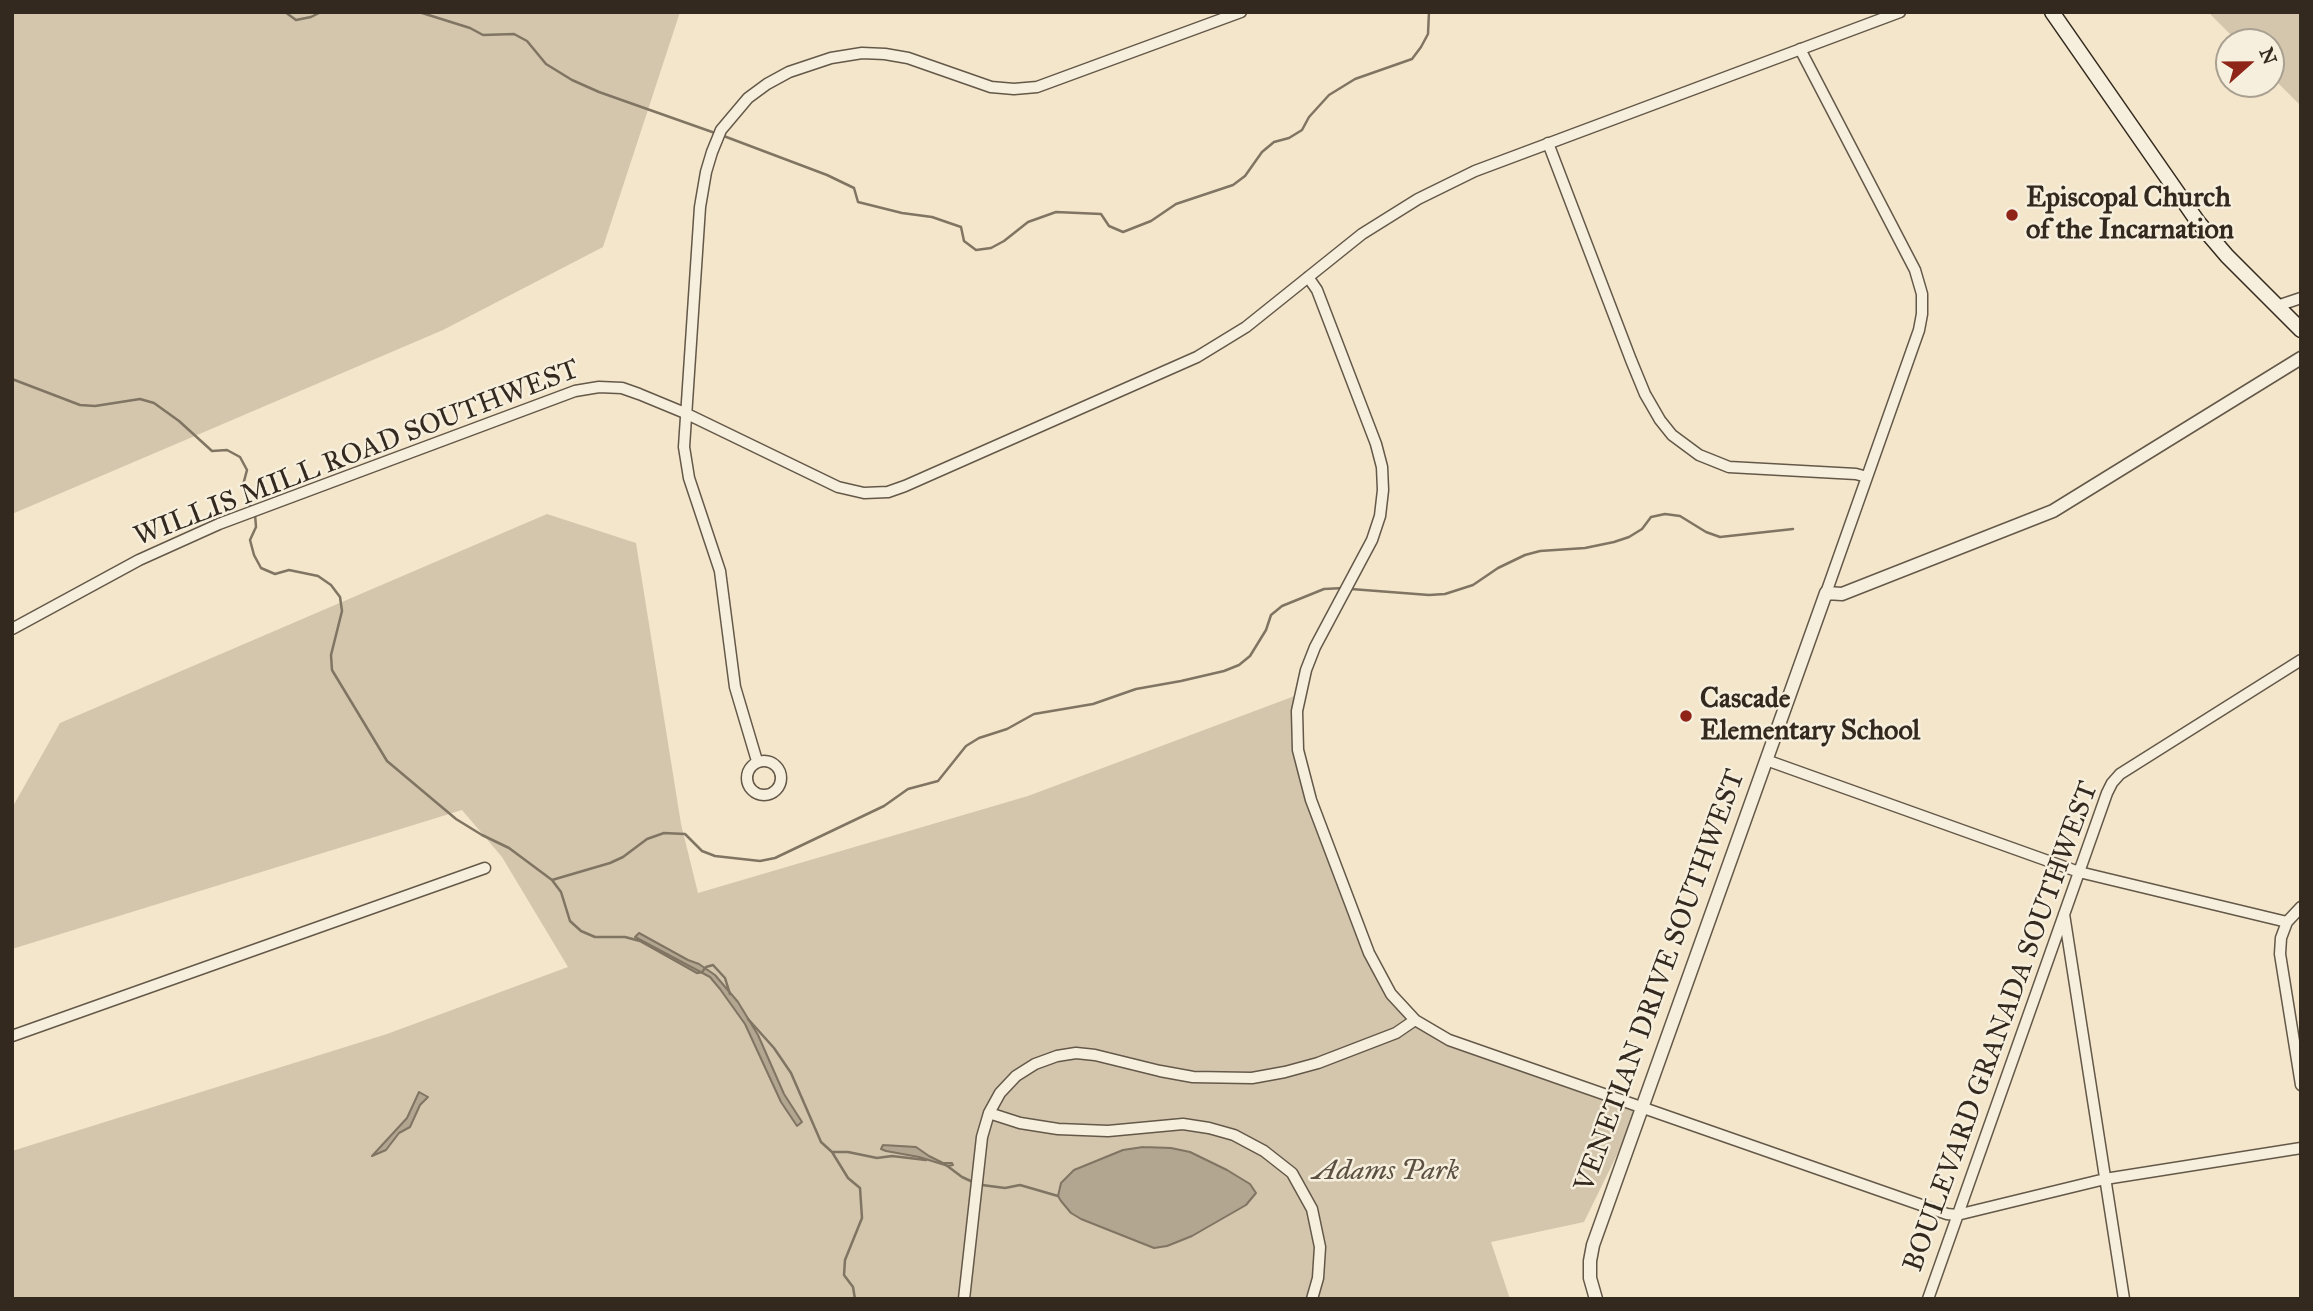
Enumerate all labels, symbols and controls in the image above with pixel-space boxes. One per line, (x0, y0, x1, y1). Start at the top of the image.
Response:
north arrow (2215, 28, 2285, 98)
text: N (2255, 44, 2282, 68)
place label: Episcopal Church of the Incarnation (2026, 182, 2234, 248)
marker: Episcopal Church of the Incarnation (2004, 207, 2020, 223)
street label: WILLIS MILL ROAD SOUTHWEST (130, 353, 584, 555)
place label: Cascade Elementary School (1700, 683, 1920, 749)
marker: Cascade Elementary School (1678, 708, 1694, 724)
street label: VENETIAN DRIVE SOUTHWEST (1569, 765, 1753, 1197)
street label: BOULEVARD GRANADA SOUTHWEST (1897, 777, 2107, 1277)
park label: Adams Park (1313, 1155, 1459, 1189)

